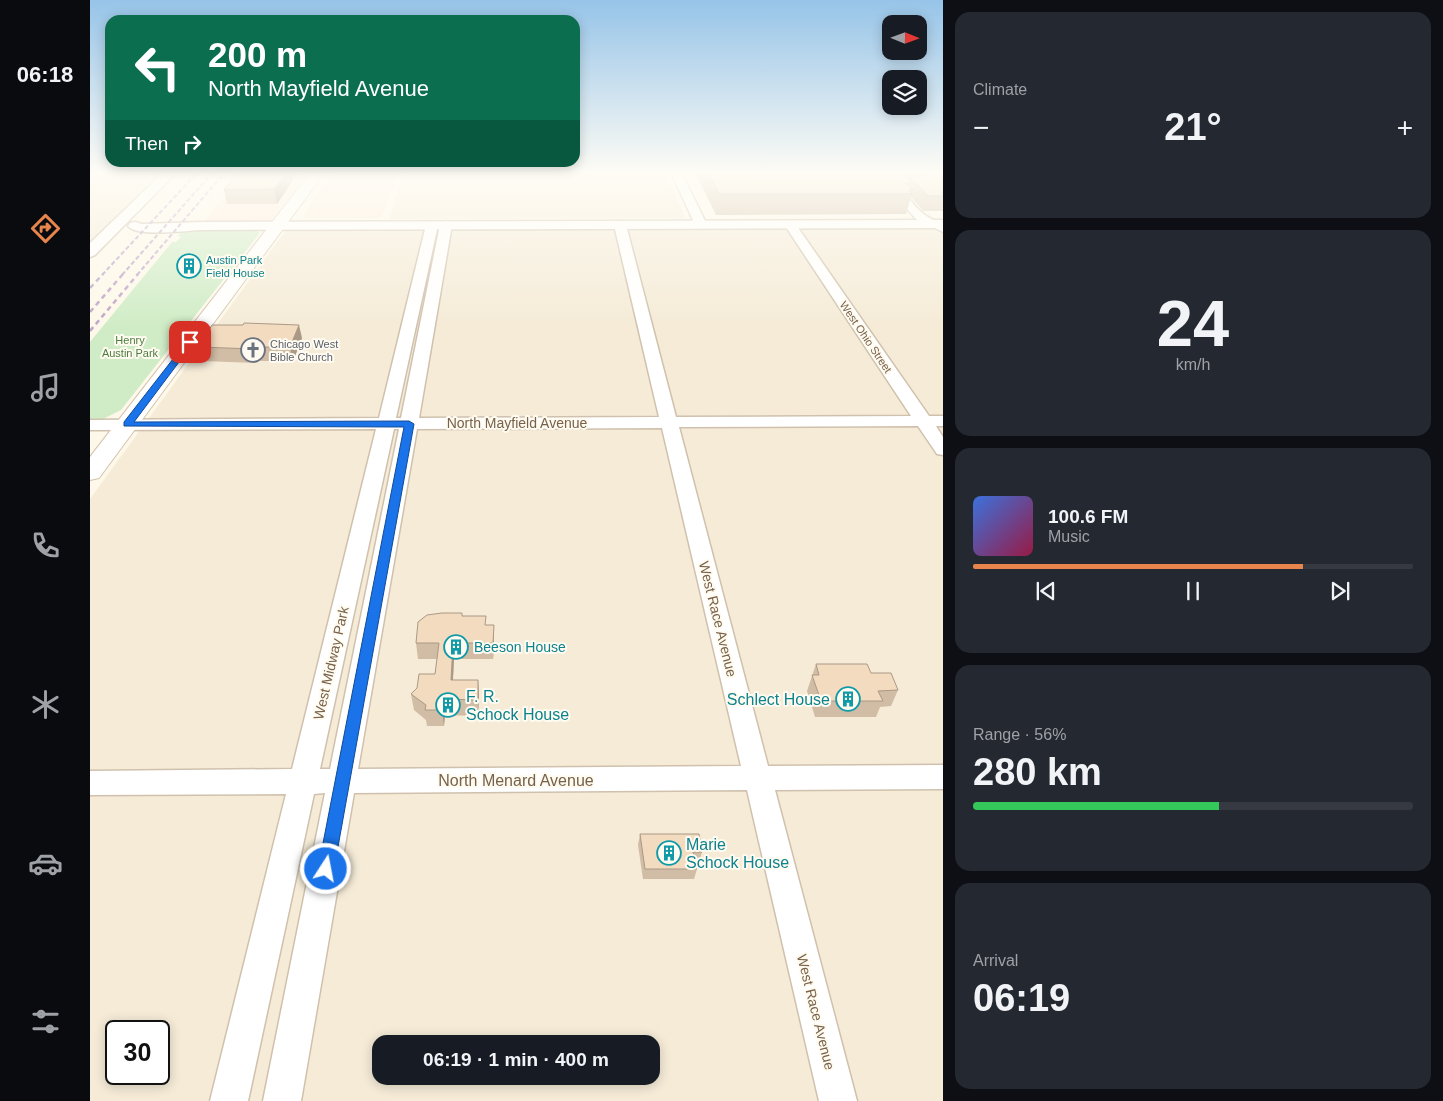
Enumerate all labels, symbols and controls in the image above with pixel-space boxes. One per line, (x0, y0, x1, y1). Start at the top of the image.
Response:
north arrow (882, 15, 928, 60)
map controls (882, 15, 927, 115)
icon: left (125, 35, 190, 100)
text: 200 m (208, 35, 307, 74)
text: 06:18 (17, 62, 73, 87)
button: layers (882, 70, 927, 115)
text: North Mayfield Avenue (208, 76, 429, 101)
text: Climate (973, 81, 1027, 98)
text: 21° (1164, 106, 1222, 148)
text: − (973, 112, 989, 143)
text: + (1397, 112, 1413, 143)
icon: right (178, 130, 206, 158)
text: Then (125, 133, 168, 154)
icon: directions (28, 211, 63, 246)
building icon: Austin Park Field House (176, 253, 202, 279)
place label: Austin Park Field House (206, 254, 265, 279)
text: 24 (1157, 287, 1229, 360)
street label: West Ohio Street (838, 299, 894, 375)
pin (169, 321, 211, 363)
icon: arrive (176, 328, 204, 356)
park label: Henry Austin Park (102, 334, 159, 359)
church icon: Chicago West Bible Church (240, 337, 266, 363)
place label: Chicago West Bible Church (270, 338, 338, 363)
text: km/h (1176, 356, 1210, 373)
icon: music (28, 370, 63, 405)
street label: North Mayfield Avenue (447, 415, 588, 431)
text: 100.6 FM (1048, 506, 1128, 527)
icon: phone (28, 528, 63, 563)
text: Music (1048, 528, 1090, 545)
street label: West Race Avenue (696, 560, 740, 679)
icon: previous (1032, 577, 1060, 605)
icon: pause (1179, 577, 1207, 605)
icon: next (1326, 577, 1354, 605)
street label: West Midway Park (310, 604, 352, 721)
building icon: Beeson House (443, 634, 469, 660)
place label: Beeson House (474, 639, 566, 655)
building icon: Schlect House (835, 686, 861, 712)
icon: climate (28, 687, 63, 722)
place label: F. R. Schock House (466, 688, 569, 723)
place label: Schlect House (727, 691, 830, 708)
building icon: F. R. Schock House (435, 692, 461, 718)
text: Range · 56% (973, 726, 1066, 743)
text: 280 km (973, 751, 1102, 793)
street label: North Menard Avenue (438, 772, 594, 789)
place label: Marie Schock House (686, 836, 789, 871)
building icon: Marie Schock House (656, 840, 682, 866)
position arrow (299, 842, 351, 894)
icon: car (28, 846, 63, 881)
text: Arrival (973, 952, 1018, 969)
street label: West Race Avenue (794, 953, 838, 1072)
text: 06:19 (973, 977, 1070, 1019)
icon: filters (28, 1004, 63, 1039)
speed limit sign: 30 (105, 1020, 170, 1085)
text: 06:19 · 1 min · 400 m (423, 1049, 609, 1070)

